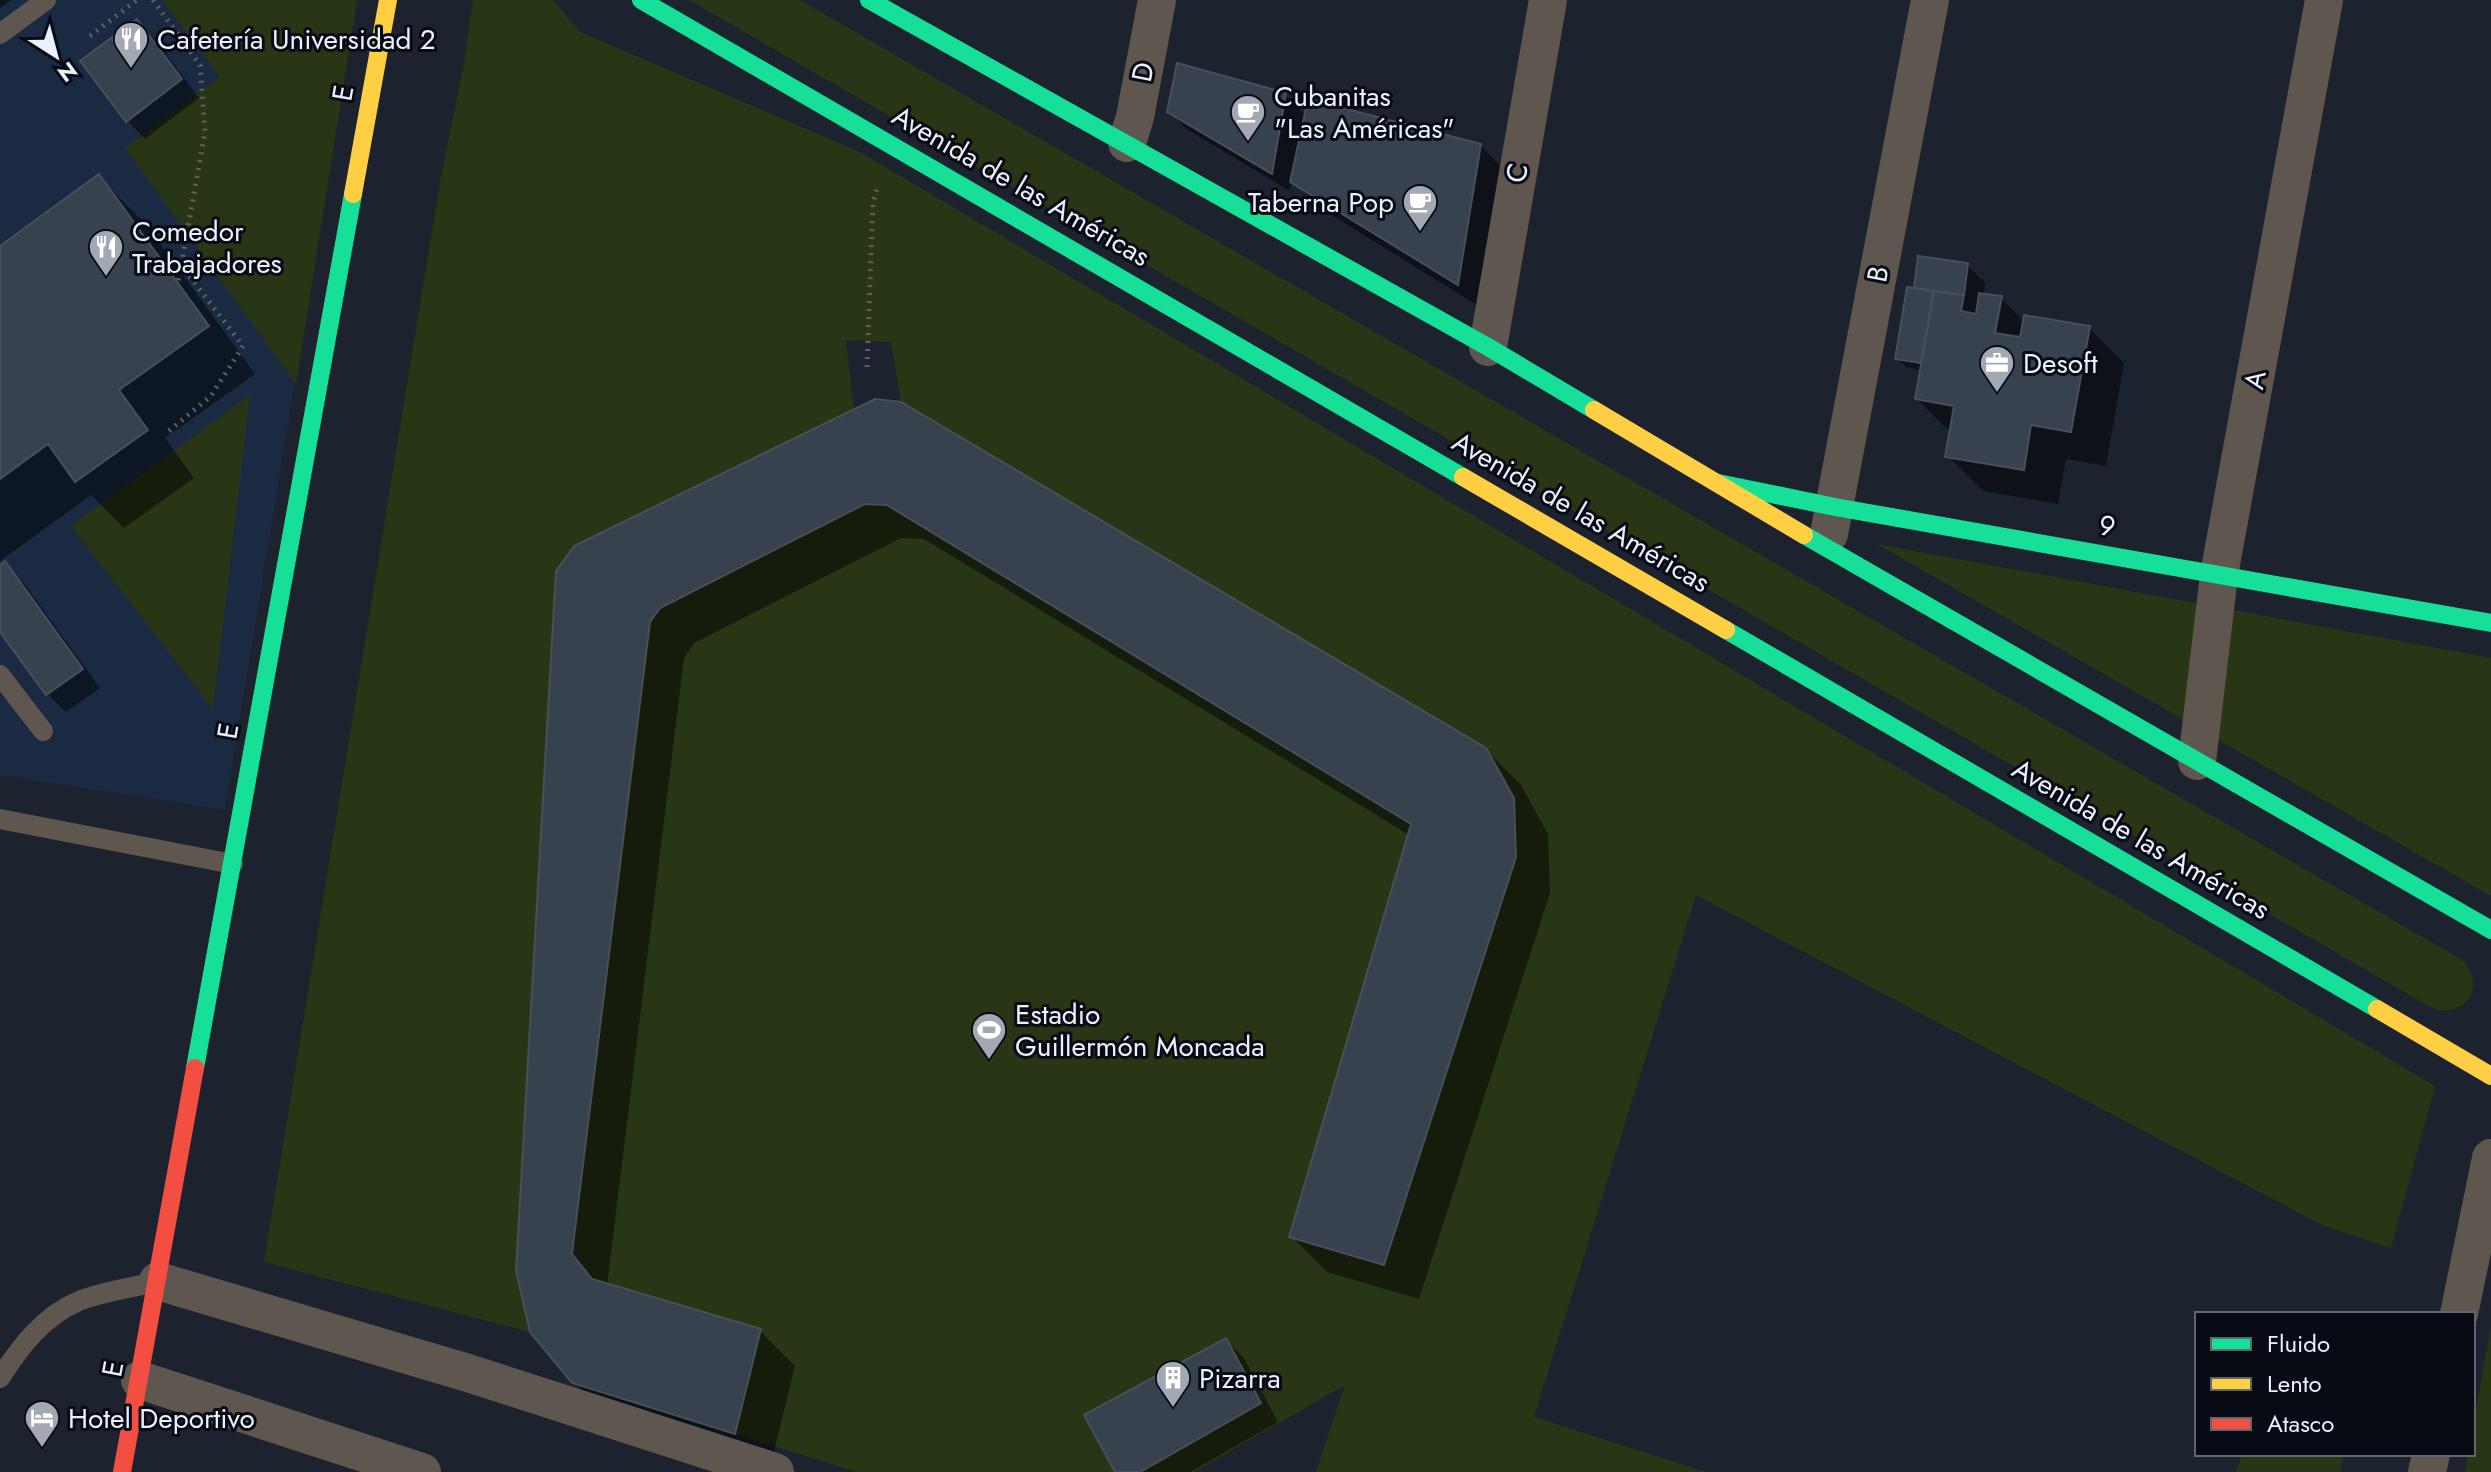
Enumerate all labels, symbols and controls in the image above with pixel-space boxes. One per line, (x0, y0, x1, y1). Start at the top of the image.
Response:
north arrow (16, 16, 96, 96)
place label: Cafetería Universidad 2 (157, 19, 436, 60)
restaurant icon: Cafetería Universidad 2 (112, 20, 150, 70)
text: N (51, 54, 84, 90)
street label: D (1121, 59, 1165, 85)
place label: Cubanitas "Las Américas" (1274, 76, 1455, 149)
street label: E (321, 82, 365, 104)
cafe icon: Cubanitas "Las Américas" (1229, 93, 1267, 143)
street label: Avenida de las Américas (885, 95, 1157, 277)
street label: C (1495, 160, 1539, 186)
place label: Taberna Pop (1248, 182, 1394, 223)
cafe icon: Taberna Pop (1401, 183, 1439, 233)
place label: Comedor Trabajadores (132, 211, 282, 284)
restaurant icon: Comedor Trabajadores (87, 228, 125, 278)
street label: B (1856, 262, 1900, 286)
place label: Desoft (2023, 343, 2098, 384)
office icon: Desoft (1978, 344, 2016, 394)
street label: A (2233, 367, 2277, 393)
street label: Avenida de las Américas (1445, 421, 1717, 603)
street label: 9 (2095, 504, 2119, 548)
street label: E (206, 720, 250, 742)
street label: Avenida de las Américas (2005, 748, 2277, 930)
place label: Estadio Guillermón Moncada (1015, 994, 1265, 1067)
sports icon: Estadio Guillermón Moncada (970, 1011, 1008, 1061)
legend (2195, 1312, 2475, 1456)
text: Fluido (2267, 1326, 2330, 1361)
street label: E (91, 1358, 135, 1380)
place label: Pizarra (1199, 1358, 1281, 1399)
building icon: Pizarra (1154, 1359, 1192, 1409)
text: Lento (2267, 1366, 2322, 1401)
place label: Hotel Deportivo (68, 1398, 255, 1439)
hotel icon: Hotel Deportivo (23, 1399, 61, 1449)
text: Atasco (2267, 1406, 2334, 1441)

